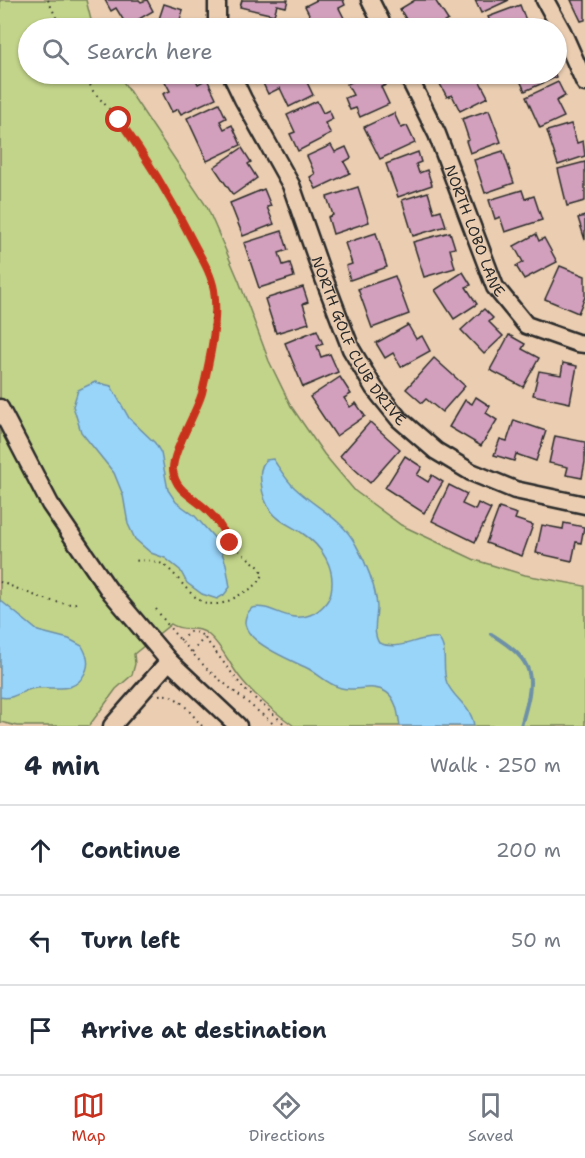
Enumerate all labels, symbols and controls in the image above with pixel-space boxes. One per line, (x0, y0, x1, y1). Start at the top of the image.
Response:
search box (18, 18, 567, 84)
icon: search (39, 35, 72, 68)
text: Search here (87, 37, 213, 66)
route start (105, 106, 131, 132)
street label: NORTH LOBO LANE (440, 162, 509, 301)
street label: NORTH GOLF CLUB DRIVE (307, 254, 410, 430)
route end (216, 529, 242, 555)
text: 4 min (24, 748, 100, 783)
text: Walk · 250 m (430, 752, 561, 778)
icon: ahead (24, 834, 57, 867)
text: Continue (81, 836, 181, 865)
text: 200 m (496, 837, 561, 863)
icon: left (24, 924, 57, 957)
text: Turn left (81, 926, 180, 955)
text: 50 m (511, 927, 561, 953)
icon: arrive (24, 1014, 57, 1047)
text: Arrive at destination (81, 1016, 327, 1045)
tab: Map (72, 1089, 106, 1146)
tab: Directions (249, 1089, 325, 1146)
tab: Saved (468, 1089, 514, 1146)

